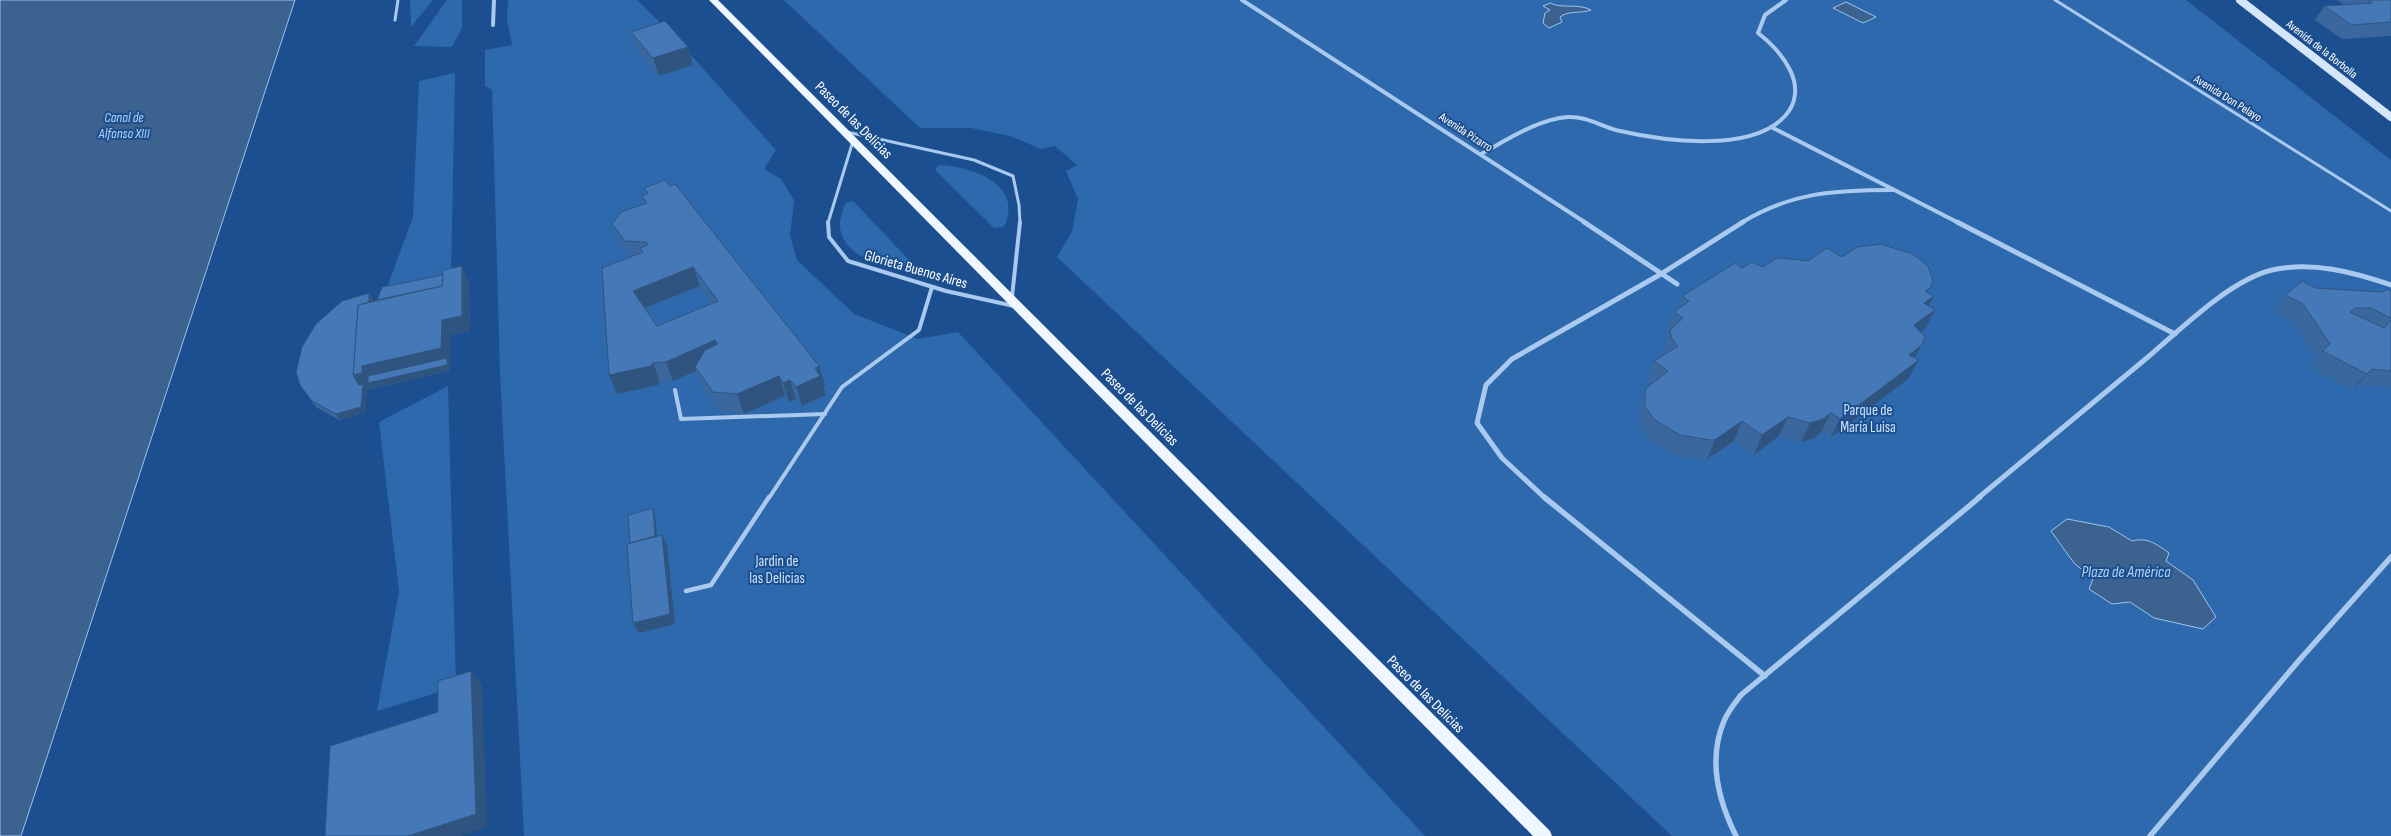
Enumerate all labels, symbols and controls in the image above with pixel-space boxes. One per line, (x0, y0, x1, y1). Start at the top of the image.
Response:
street label: Avenida de la Borbolla (2282, 16, 2361, 82)
street label: Avenida Don Pelayo (2190, 71, 2265, 125)
street label: Paseo de las Delicias (811, 78, 896, 163)
water label: Canal de Alfonso XIII (98, 109, 150, 142)
street label: Avenida Pizarro (1435, 109, 1495, 155)
street label: Glorieta Buenos Aires (862, 246, 970, 293)
street label: Paseo de las Delicias (1097, 365, 1182, 450)
park label: Parque de María Luisa (1840, 401, 1896, 437)
park label: Jardin de las Delicias (749, 552, 805, 588)
water label: Plaza de América (2081, 563, 2171, 582)
street label: Paseo de las Delicias (1383, 652, 1468, 737)

